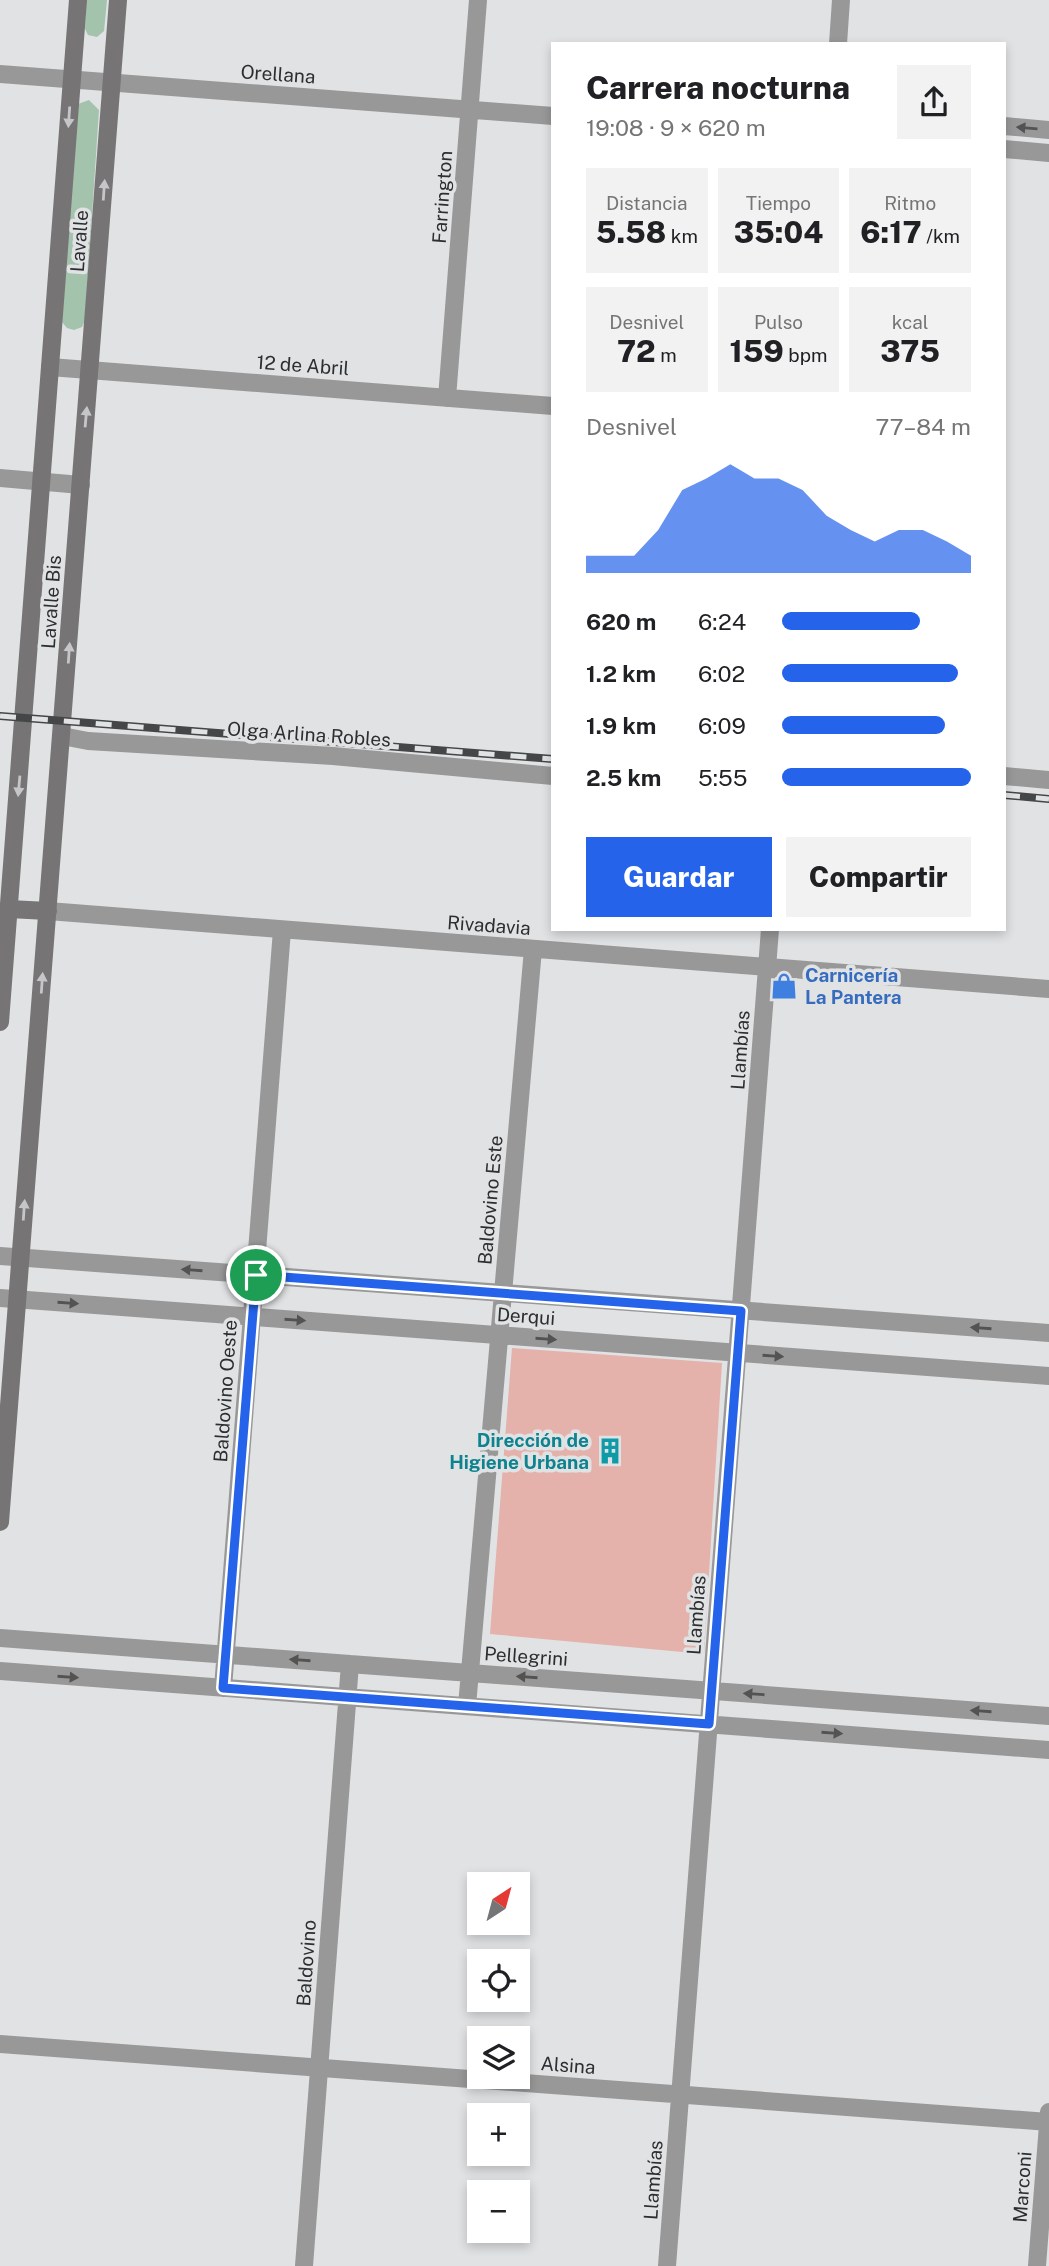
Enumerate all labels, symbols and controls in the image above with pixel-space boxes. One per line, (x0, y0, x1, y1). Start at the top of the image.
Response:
street label: Orellana (240, 60, 316, 88)
button: share (897, 65, 971, 139)
text: Carrera nocturna (586, 69, 850, 106)
one-way arrow (64, 106, 75, 128)
text: 19:08 · 9 × 620 m (586, 114, 766, 141)
one-way arrow (1016, 122, 1038, 133)
street label: Farrington (428, 150, 456, 244)
one-way arrow (98, 179, 109, 201)
text: Distancia (606, 192, 688, 214)
text: Tiempo (746, 192, 811, 214)
text: Ritmo (884, 192, 936, 214)
street label: Lavalle (66, 209, 92, 273)
text: 5.58 (596, 214, 666, 250)
text: 35:04 (734, 214, 823, 250)
text: 6:17 (860, 214, 922, 250)
text: km (666, 225, 698, 247)
text: /km (922, 225, 960, 247)
text: Desnivel (609, 311, 684, 333)
text: Pulso (754, 311, 803, 333)
text: kcal (892, 311, 929, 333)
text: 72 (617, 333, 656, 369)
text: 159 (730, 333, 784, 369)
text: 375 (880, 333, 940, 369)
text: m (656, 344, 677, 366)
text: bpm (784, 344, 827, 366)
street label: 12 de Abril (256, 351, 350, 379)
one-way arrow (81, 405, 92, 427)
text: Desnivel (586, 413, 677, 440)
text: 77–84 m (876, 413, 971, 440)
street label: Lavalle Bis (37, 554, 65, 650)
text: 620 m (586, 608, 656, 635)
text: 6:24 (698, 608, 746, 635)
one-way arrow (63, 642, 74, 664)
text: 1.2 km (586, 660, 656, 687)
text: 6:02 (698, 660, 745, 687)
text: 1.9 km (586, 712, 656, 739)
text: 6:09 (698, 712, 746, 739)
street label: Olga Arlina Robles (226, 717, 392, 751)
text: 2.5 km (586, 764, 661, 791)
text: 5:55 (698, 764, 747, 791)
one-way arrow (13, 775, 24, 797)
button: Guardar (586, 837, 772, 917)
button: Compartir (786, 837, 971, 917)
street label: Rivadavia (447, 911, 531, 939)
place label: Carnicería La Pantera (805, 964, 902, 1008)
shop icon: Carnicería La Pantera (769, 971, 799, 1001)
one-way arrow (37, 972, 48, 994)
street label: Llambías (726, 1010, 754, 1090)
street label: Baldovino Este (473, 1134, 507, 1266)
one-way arrow (19, 1199, 30, 1221)
pin (226, 1245, 286, 1305)
icon: arrive (237, 1256, 275, 1294)
one-way arrow (181, 1264, 203, 1275)
one-way arrow (57, 1298, 79, 1309)
street label: Derqui (496, 1303, 556, 1329)
one-way arrow (284, 1315, 306, 1326)
street label: Baldovino Oeste (209, 1319, 241, 1463)
one-way arrow (970, 1322, 992, 1333)
one-way arrow (535, 1334, 557, 1345)
one-way arrow (762, 1351, 784, 1362)
place label: Dirección de Higiene Urbana (449, 1429, 589, 1473)
building icon: Dirección de Higiene Urbana (595, 1436, 625, 1466)
street label: Llambías (682, 1575, 710, 1655)
street label: Pellegrini (483, 1642, 569, 1670)
one-way arrow (289, 1654, 311, 1665)
one-way arrow (57, 1671, 79, 1682)
one-way arrow (516, 1671, 538, 1682)
one-way arrow (743, 1688, 765, 1699)
one-way arrow (970, 1705, 992, 1716)
one-way arrow (822, 1728, 844, 1739)
north arrow (467, 1872, 530, 1936)
map controls (467, 1872, 530, 2243)
street label: Baldovino (292, 1919, 320, 2007)
button: locate (467, 1949, 530, 2012)
button: layers (467, 2026, 530, 2089)
street label: Alsina (540, 2052, 596, 2078)
button: + (467, 2103, 530, 2166)
street label: Llambías (639, 2140, 667, 2220)
street label: Marconi (1009, 2151, 1035, 2223)
button: − (467, 2180, 530, 2243)

